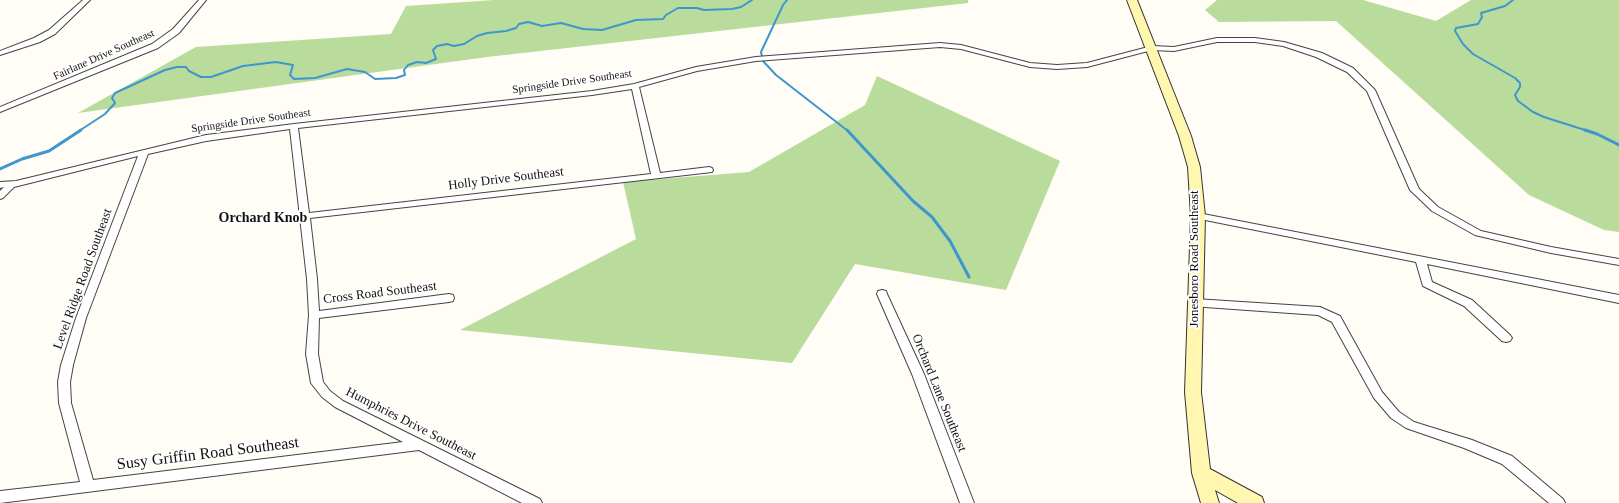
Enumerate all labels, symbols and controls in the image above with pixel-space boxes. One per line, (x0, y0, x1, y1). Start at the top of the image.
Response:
street label: Fairlane Drive Southeast (51, 27, 157, 83)
street label: Springside Drive Southeast (511, 67, 633, 97)
street label: Springside Drive Southeast (190, 106, 312, 136)
street label: Holly Drive Southeast (447, 164, 565, 194)
street label: Jonesboro Road Southeast (1187, 190, 1203, 328)
street label: Level Ridge Road Southeast (50, 207, 116, 351)
district label: Orchard Knob (219, 210, 307, 226)
street label: Cross Road Southeast (322, 278, 438, 308)
street label: Orchard Lane Southeast (908, 332, 970, 454)
street label: Humphries Drive Southeast (343, 384, 479, 464)
street label: Susy Griffin Road Southeast (116, 433, 300, 475)

